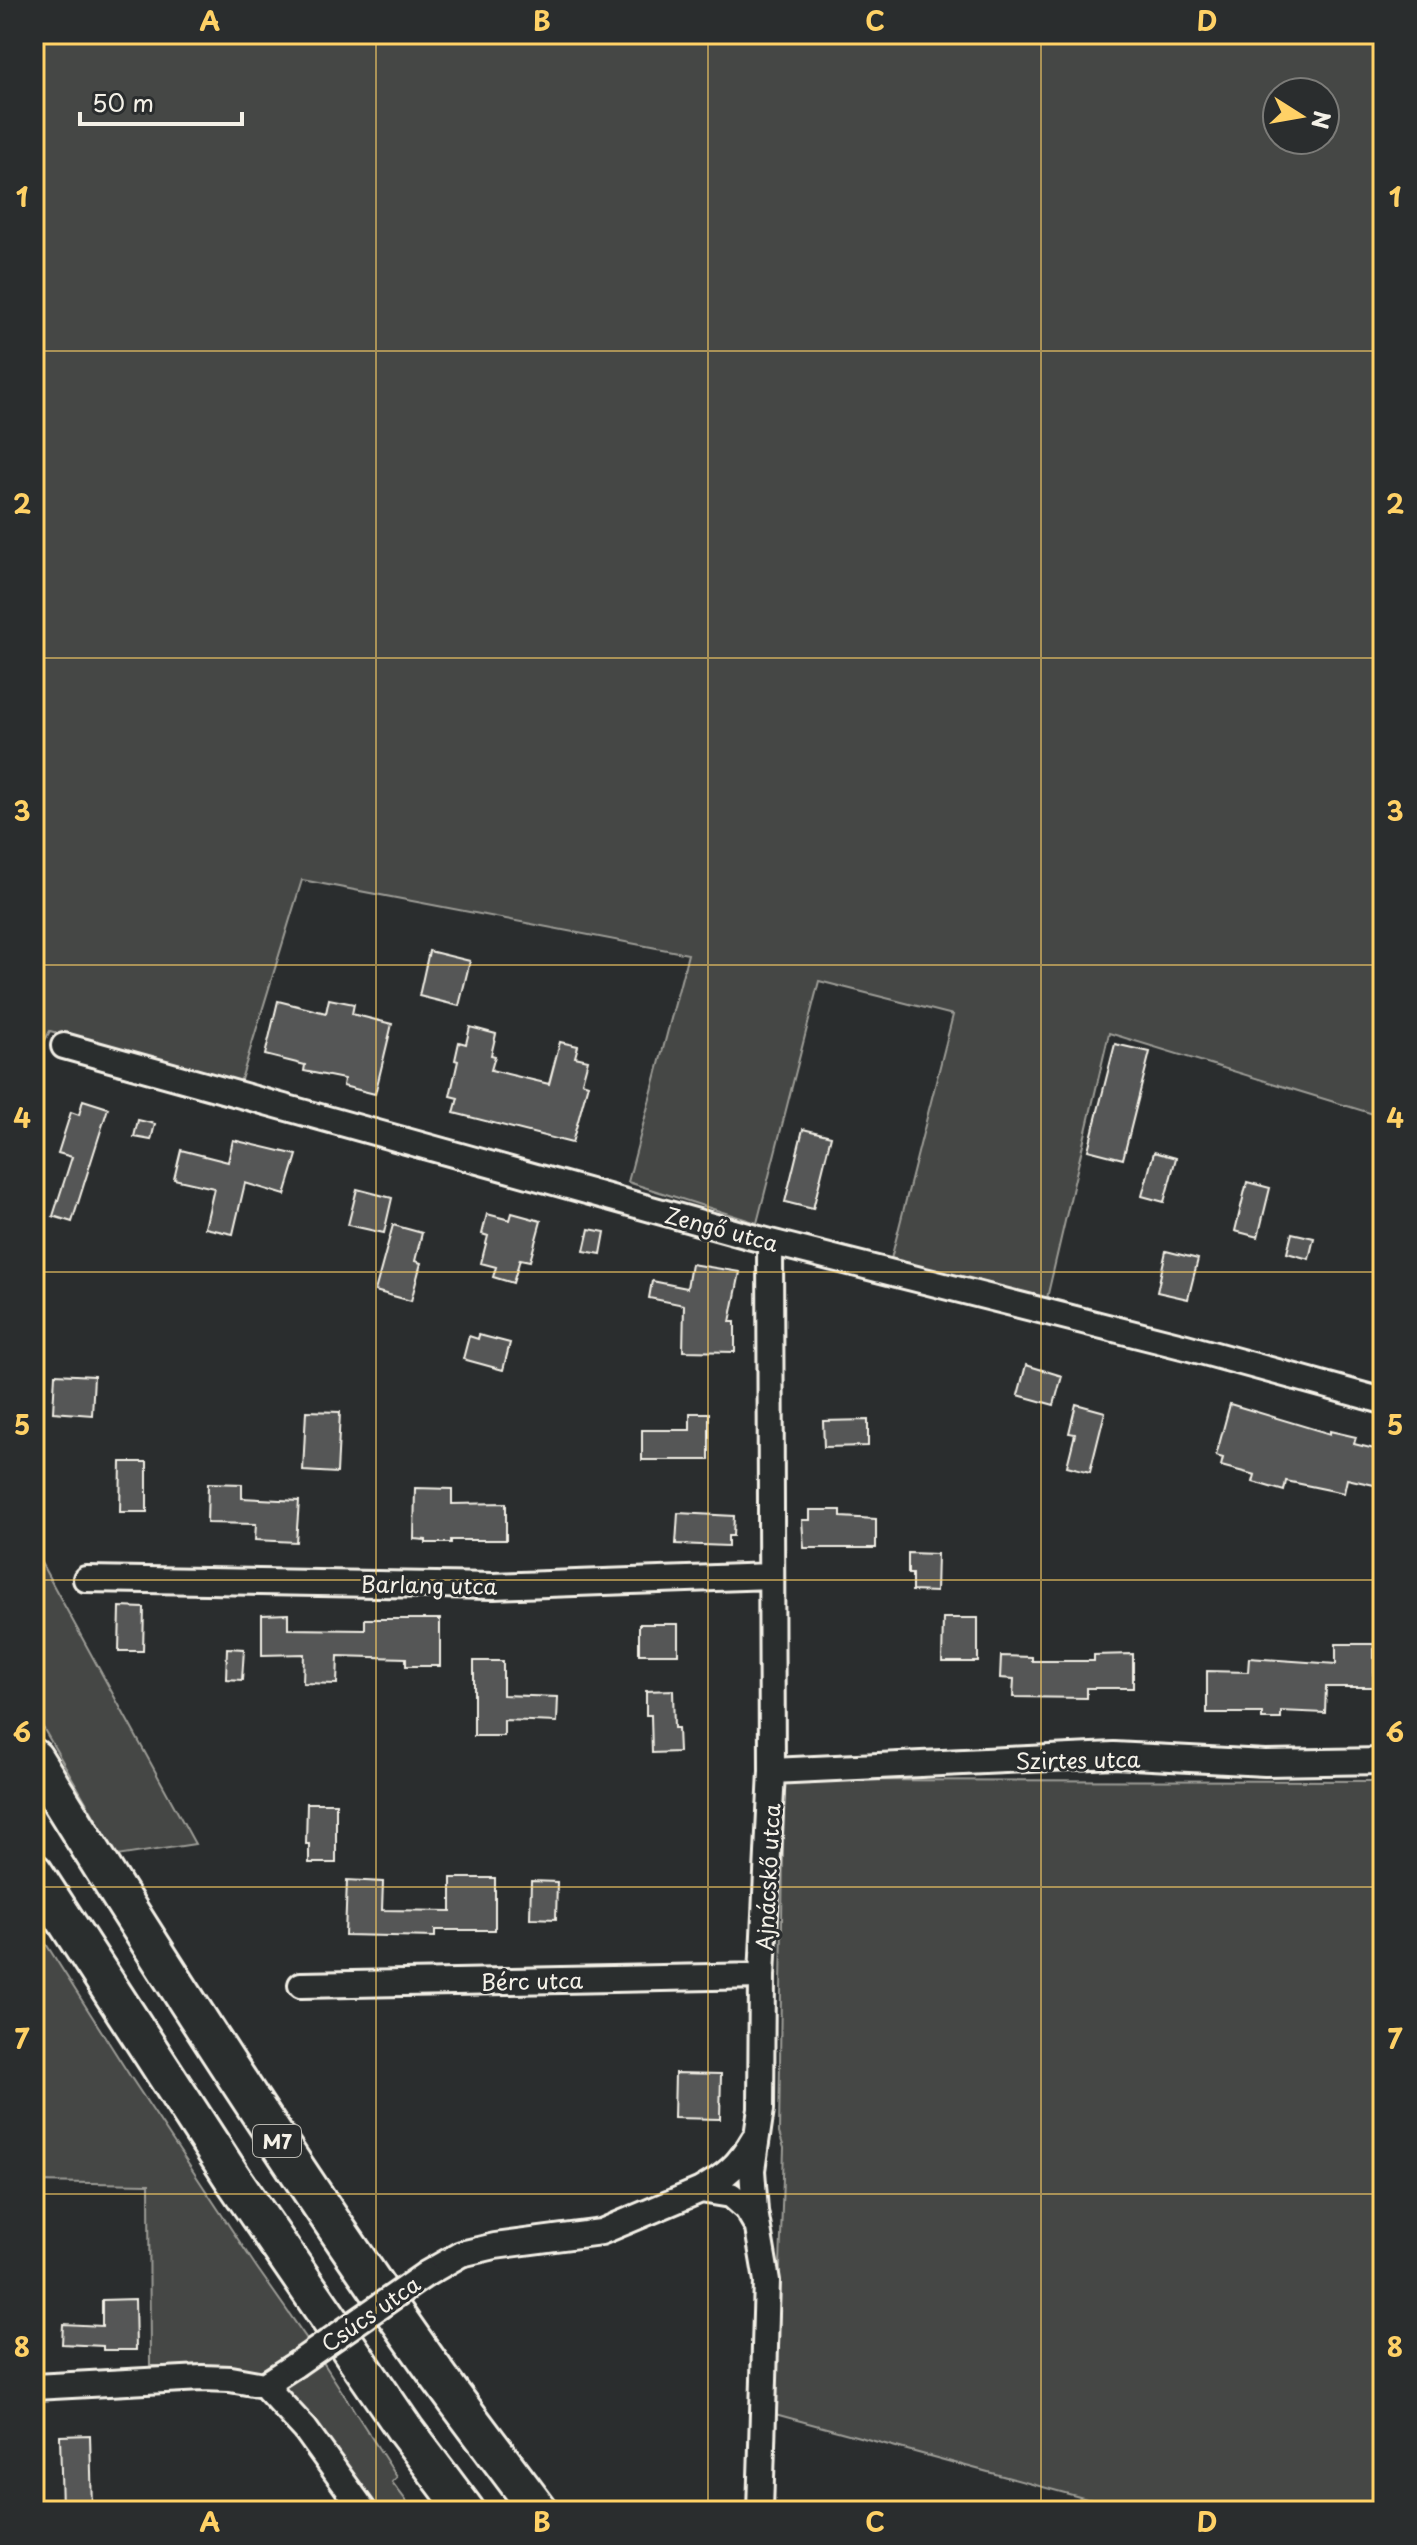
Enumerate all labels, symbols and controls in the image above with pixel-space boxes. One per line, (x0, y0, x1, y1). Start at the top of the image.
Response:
text: A (200, 1, 220, 40)
text: B (533, 1, 551, 40)
text: C (865, 1, 885, 40)
text: D (1197, 1, 1217, 40)
scale bar (80, 76, 242, 126)
north arrow (1261, 76, 1341, 156)
text: 50 m (92, 84, 154, 120)
text: N (1304, 108, 1340, 132)
text: 1 (16, 177, 28, 216)
text: 1 (1389, 177, 1401, 216)
text: 2 (13, 484, 31, 523)
text: 2 (1386, 484, 1404, 523)
text: 3 (13, 791, 31, 830)
text: 3 (1386, 791, 1404, 830)
text: 4 (13, 1098, 31, 1137)
text: 4 (1386, 1098, 1404, 1137)
street label: Zengő utca (662, 1197, 783, 1259)
text: 5 (14, 1405, 30, 1444)
text: 5 (1387, 1405, 1403, 1444)
street label: Barlang utca (360, 1566, 498, 1602)
text: 6 (13, 1712, 31, 1751)
text: 6 (1386, 1712, 1404, 1751)
street label: Szirtes utca (1015, 1741, 1141, 1777)
street label: Ajnácskő utca (747, 1802, 787, 1952)
street label: Bérc utca (481, 1963, 584, 1997)
text: 7 (15, 2019, 30, 2058)
text: 7 (1388, 2019, 1403, 2058)
road number: M7 (253, 2125, 301, 2157)
street label: Csúcs utca (314, 2266, 427, 2359)
text: 8 (14, 2327, 30, 2366)
text: 8 (1387, 2327, 1403, 2366)
text: A (200, 2502, 220, 2541)
text: B (533, 2502, 551, 2541)
text: C (865, 2502, 885, 2541)
text: D (1197, 2502, 1217, 2541)

